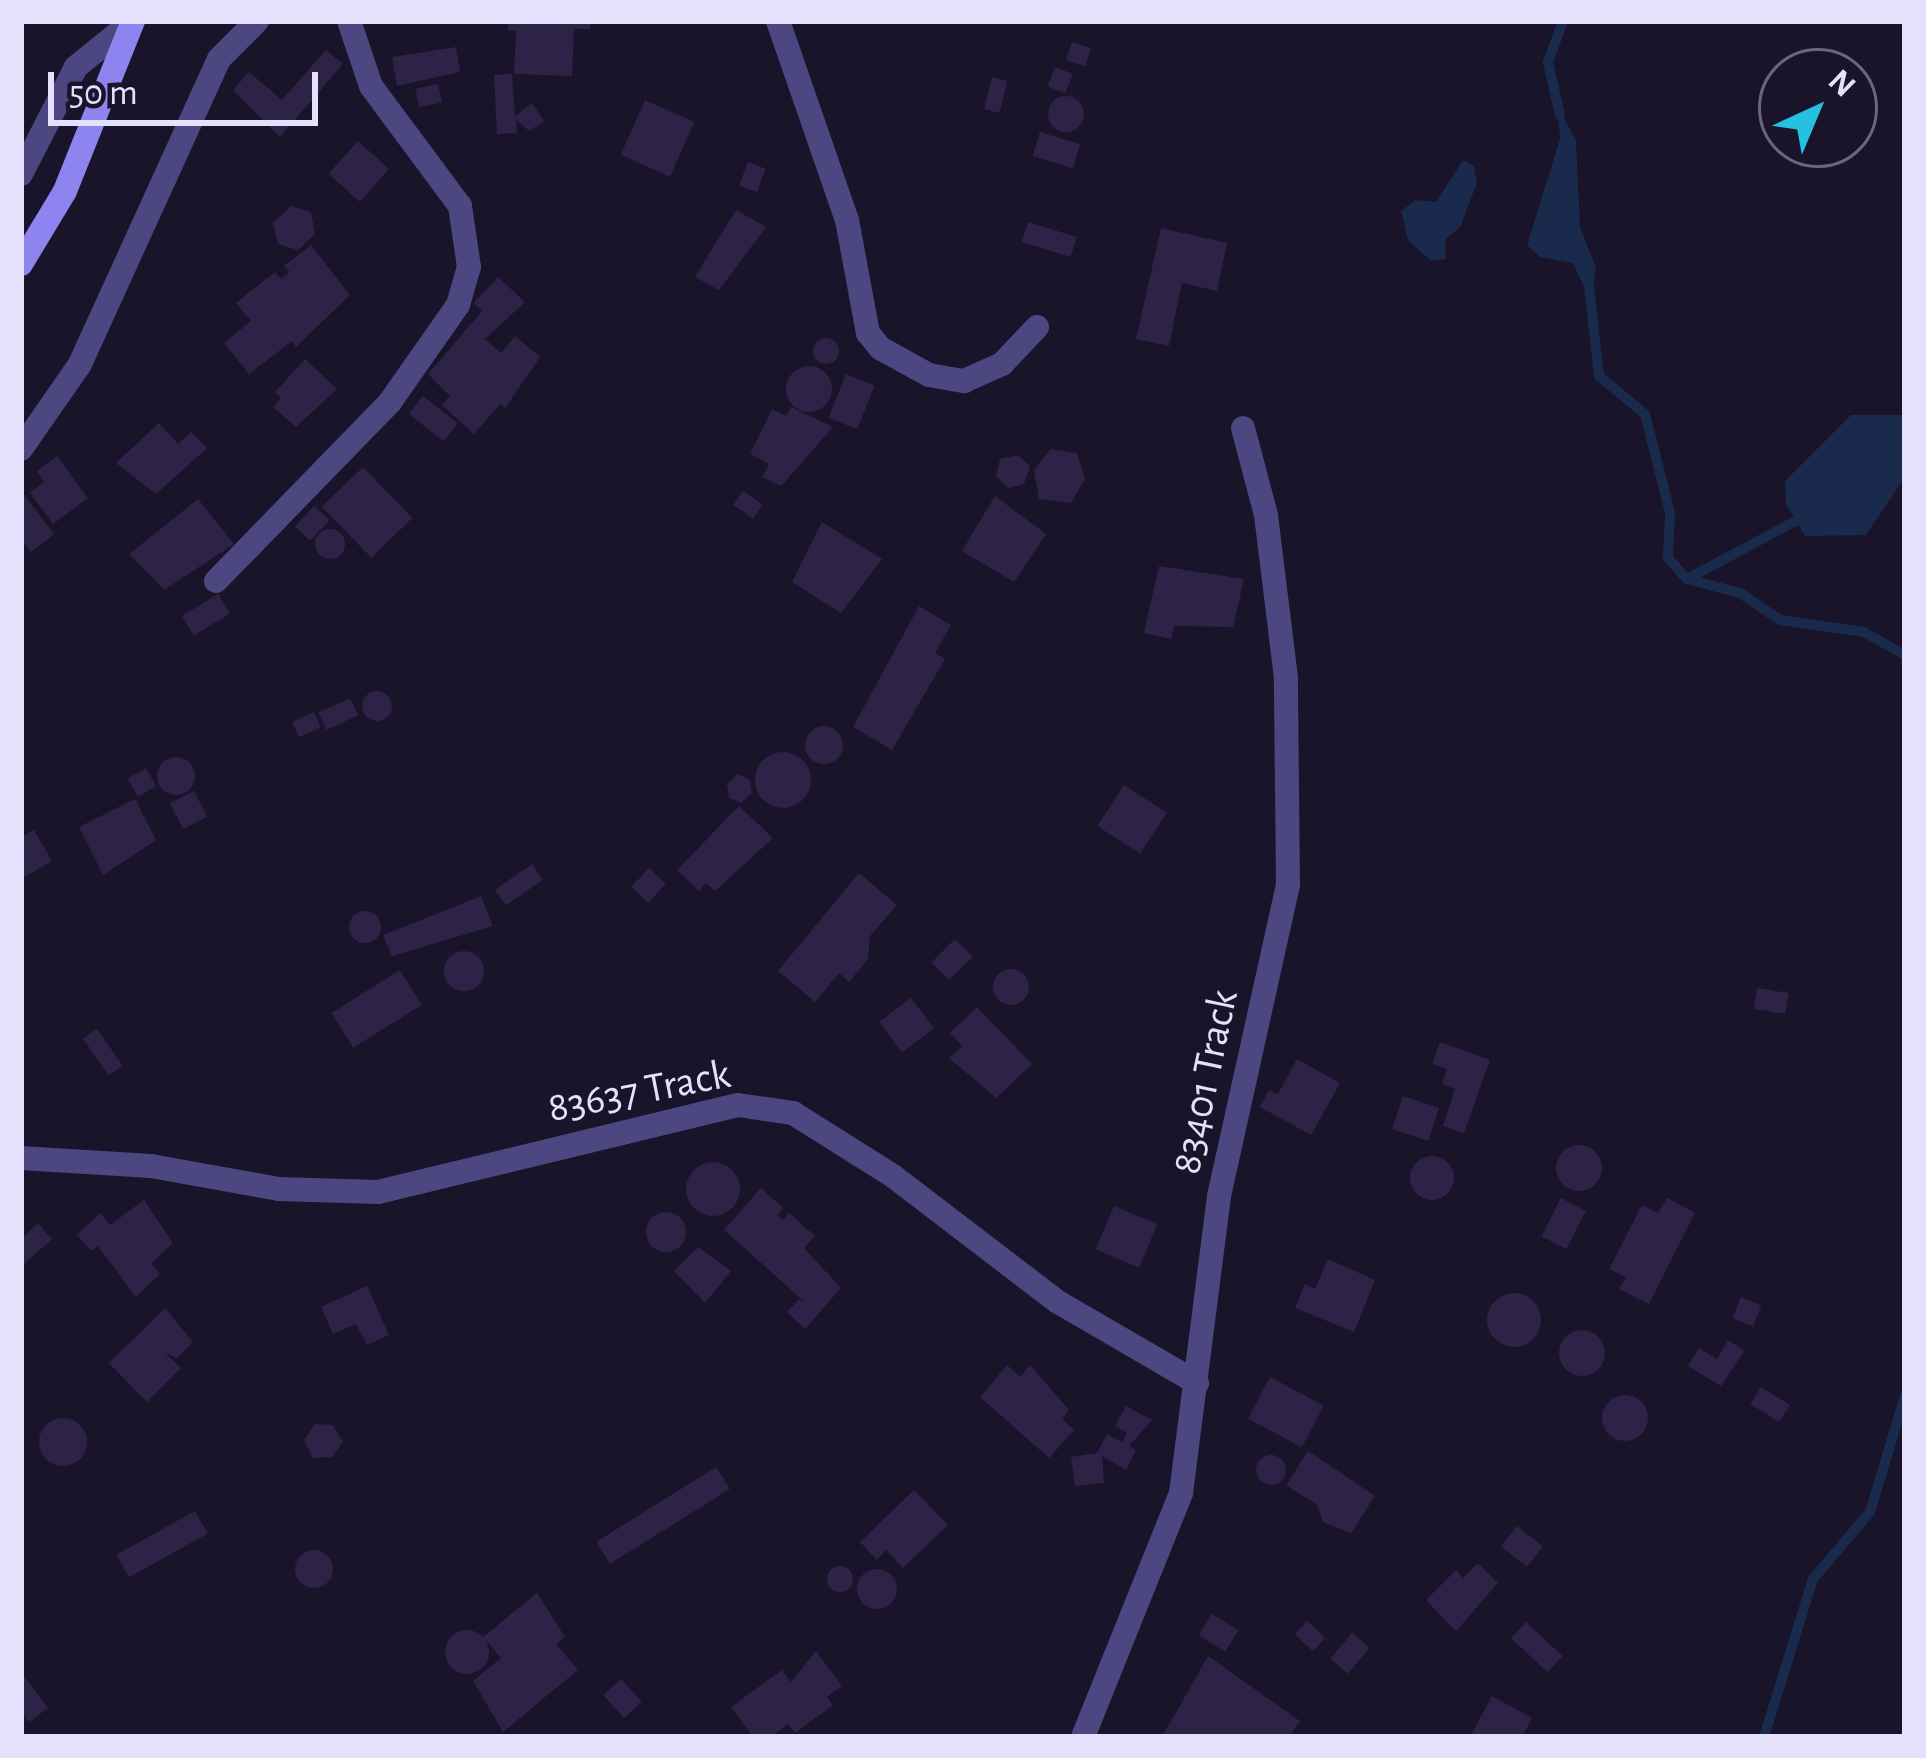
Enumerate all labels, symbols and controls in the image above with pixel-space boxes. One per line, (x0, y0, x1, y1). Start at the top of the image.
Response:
scale bar (54, 48, 324, 122)
north arrow (1758, 48, 1878, 168)
text: N (1822, 64, 1861, 104)
text: 50 m (69, 75, 138, 111)
street label: 83401 Track (1161, 985, 1249, 1179)
street label: 83637 Track (544, 1049, 734, 1133)

